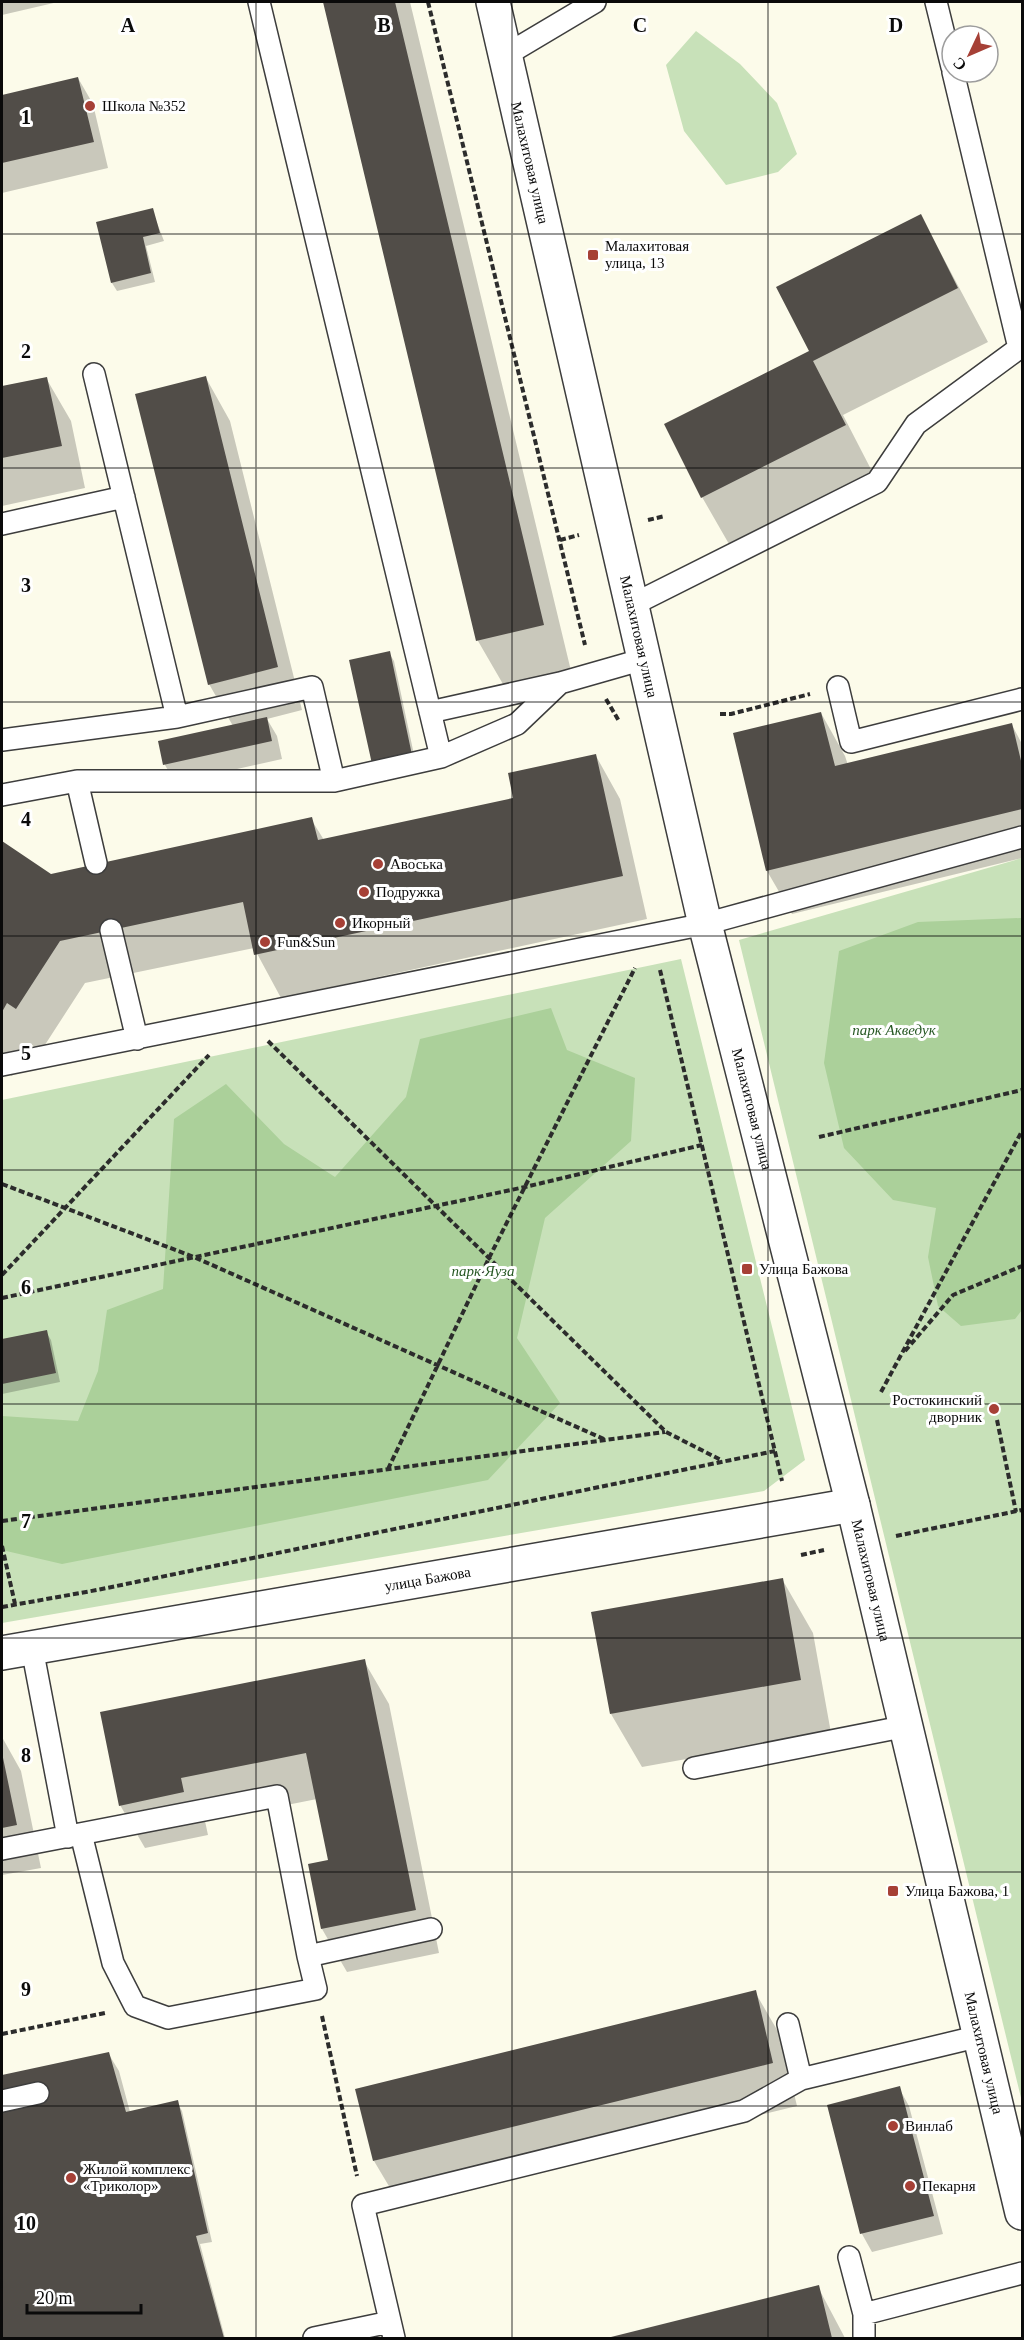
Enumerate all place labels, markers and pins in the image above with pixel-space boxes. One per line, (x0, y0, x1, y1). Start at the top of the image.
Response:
place label: Школа №352 (102, 98, 186, 114)
marker: Школа №352 (83, 99, 97, 113)
place label: Малахитовая улица, 13 (605, 238, 689, 271)
marker: Малахитовая улица, 13 (586, 248, 600, 262)
place label: Авоська (390, 856, 443, 872)
marker: Авоська (371, 857, 385, 871)
place label: Подружка (376, 884, 441, 900)
marker: Подружка (357, 885, 371, 899)
place label: Икорный (352, 915, 411, 931)
marker: Икорный (333, 916, 347, 930)
place label: Fun&Sun (277, 934, 336, 950)
marker: Fun&Sun (258, 935, 272, 949)
place label: Улица Бажова (759, 1261, 849, 1277)
marker: Улица Бажова (740, 1262, 754, 1276)
place label: Ростокинский дворник (892, 1392, 983, 1425)
marker: Ростокинский дворник (987, 1402, 1001, 1416)
place label: Улица Бажова, 1 (905, 1883, 1009, 1899)
marker: Улица Бажова, 1 (886, 1884, 900, 1898)
place label: Винлаб (905, 2118, 953, 2134)
marker: Винлаб (886, 2119, 900, 2133)
place label: Жилой комплекс «Триколор» (83, 2161, 191, 2194)
marker: Жилой комплекс «Триколор» (64, 2171, 78, 2185)
place label: Пекарня (922, 2178, 976, 2194)
marker: Пекарня (903, 2179, 917, 2193)

